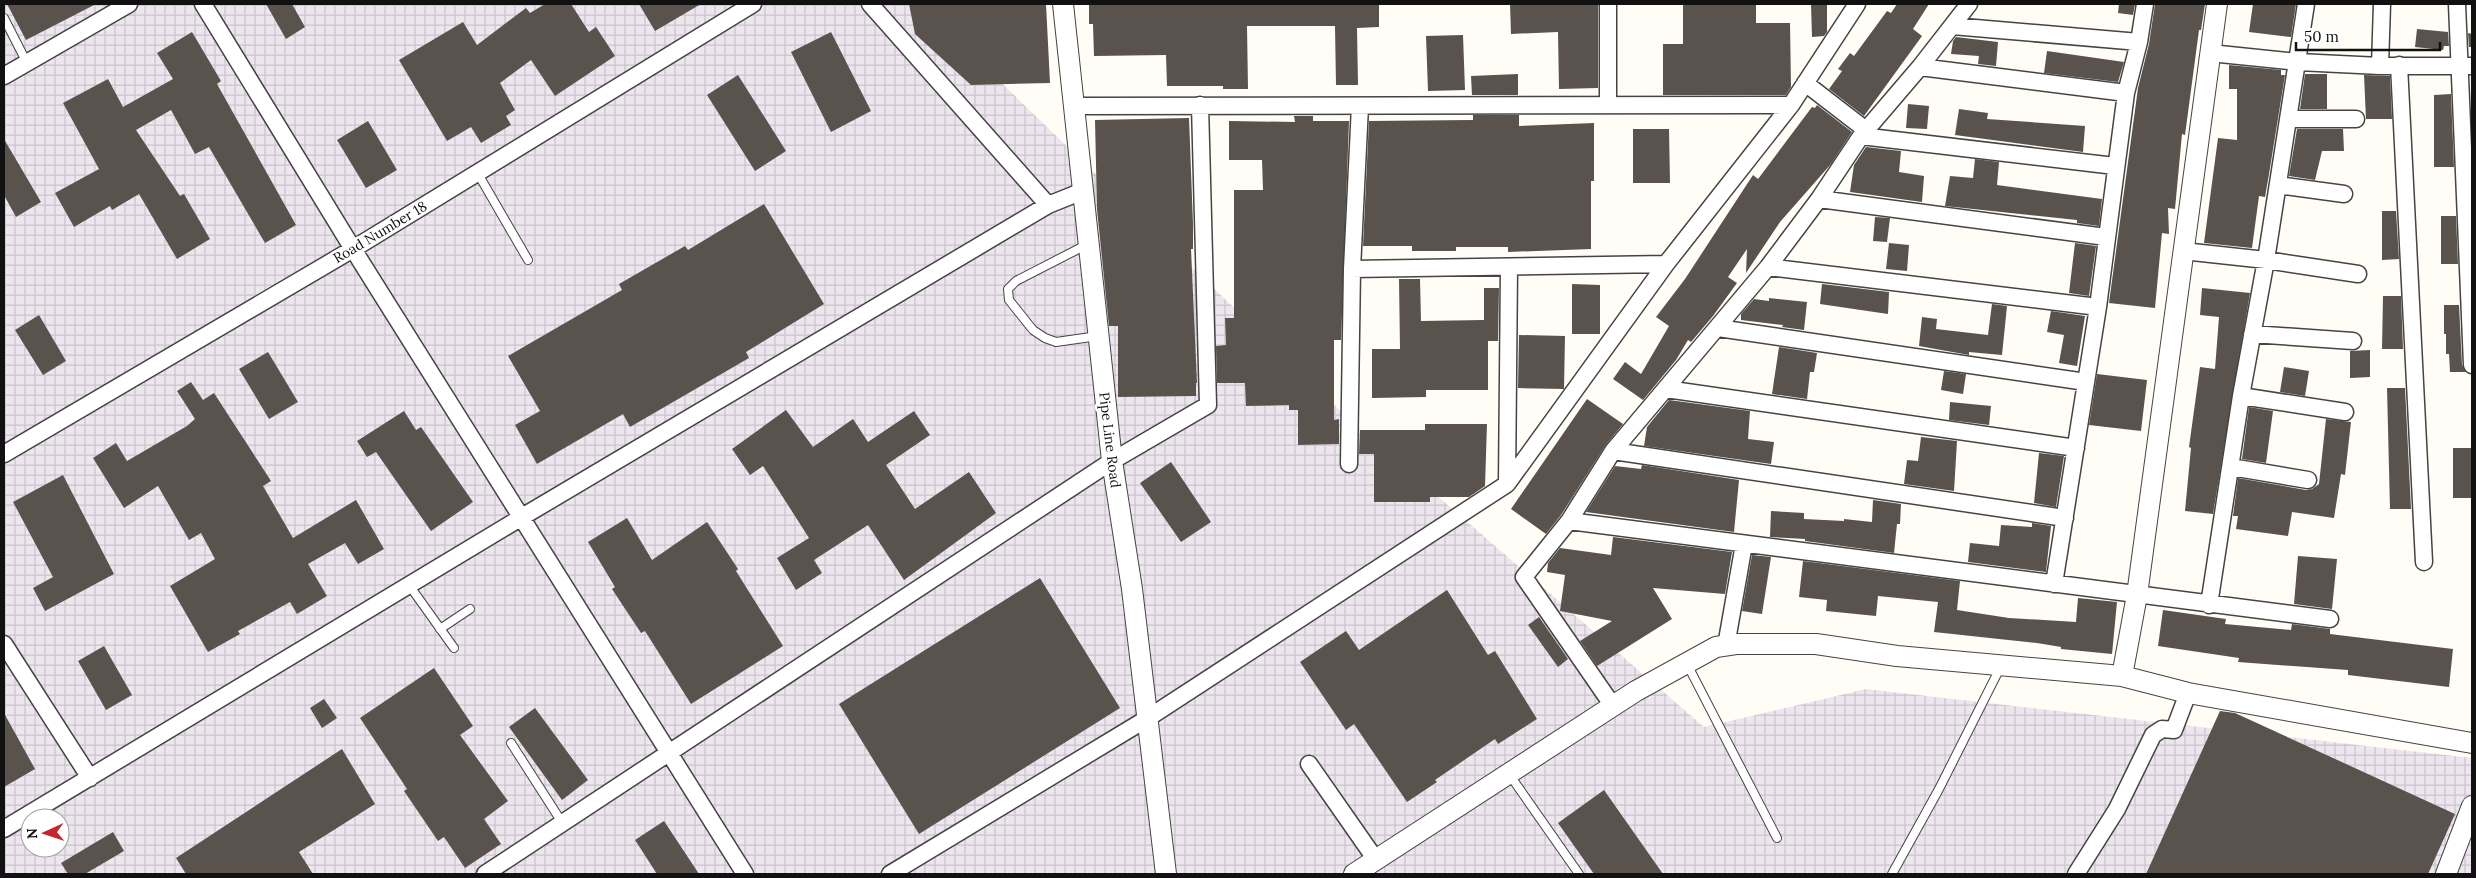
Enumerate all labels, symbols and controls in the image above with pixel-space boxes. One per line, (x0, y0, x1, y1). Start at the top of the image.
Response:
scale bar (2296, 20, 2440, 52)
text: 50 m (2304, 27, 2339, 46)
street label: Road Number 18 (330, 197, 430, 267)
street label: Pipe Line Road (1095, 391, 1125, 489)
north arrow (20, 808, 70, 858)
text: N (23, 828, 41, 840)

